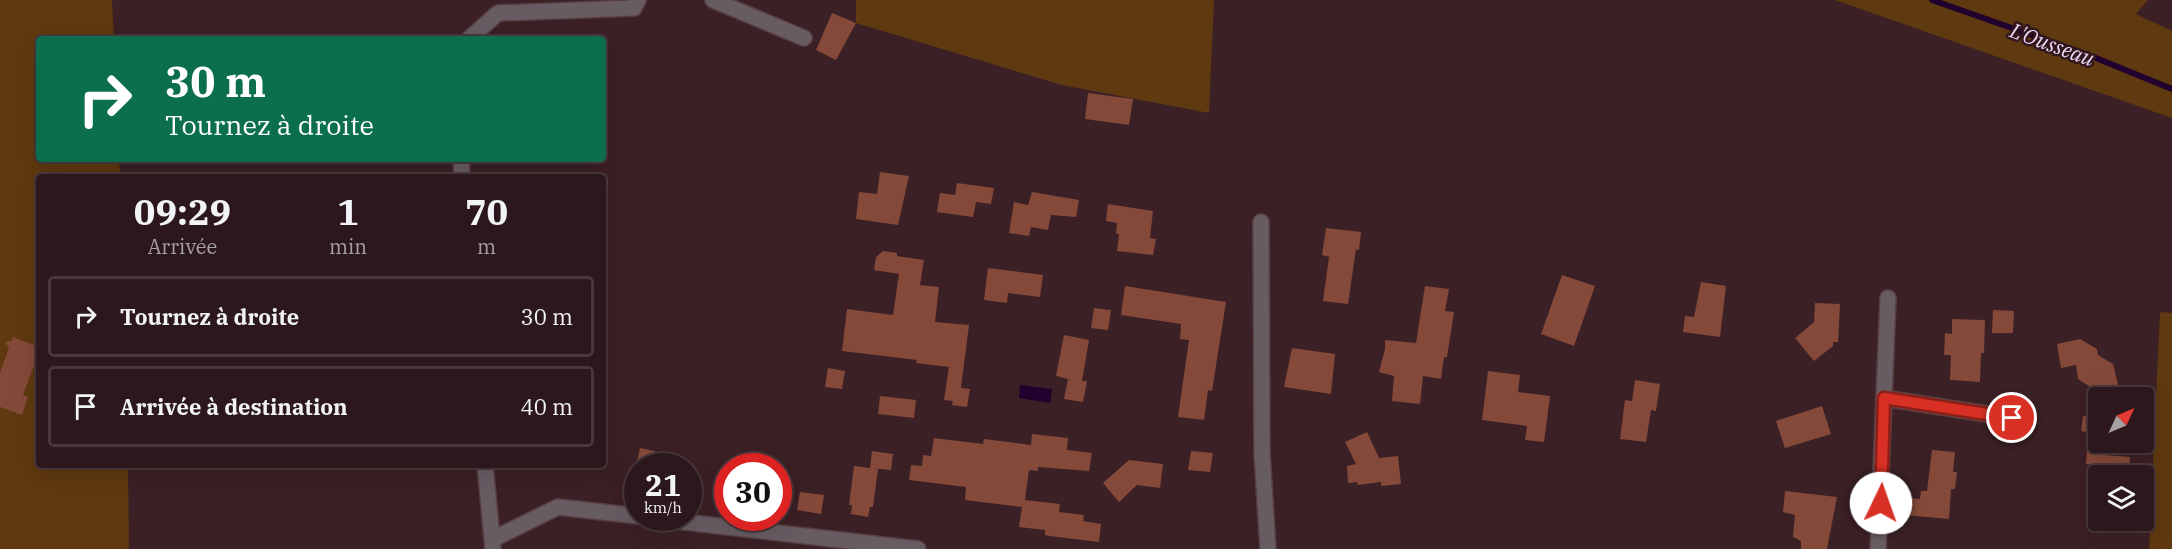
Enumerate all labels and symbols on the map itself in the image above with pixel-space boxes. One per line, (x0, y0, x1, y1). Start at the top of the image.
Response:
water label: L'Ousseau (2005, 16, 2098, 72)
north arrow (2088, 387, 2154, 453)
pin (1986, 392, 2037, 443)
speed limit sign: 30 (714, 453, 792, 531)
position arrow (1849, 471, 1913, 535)

